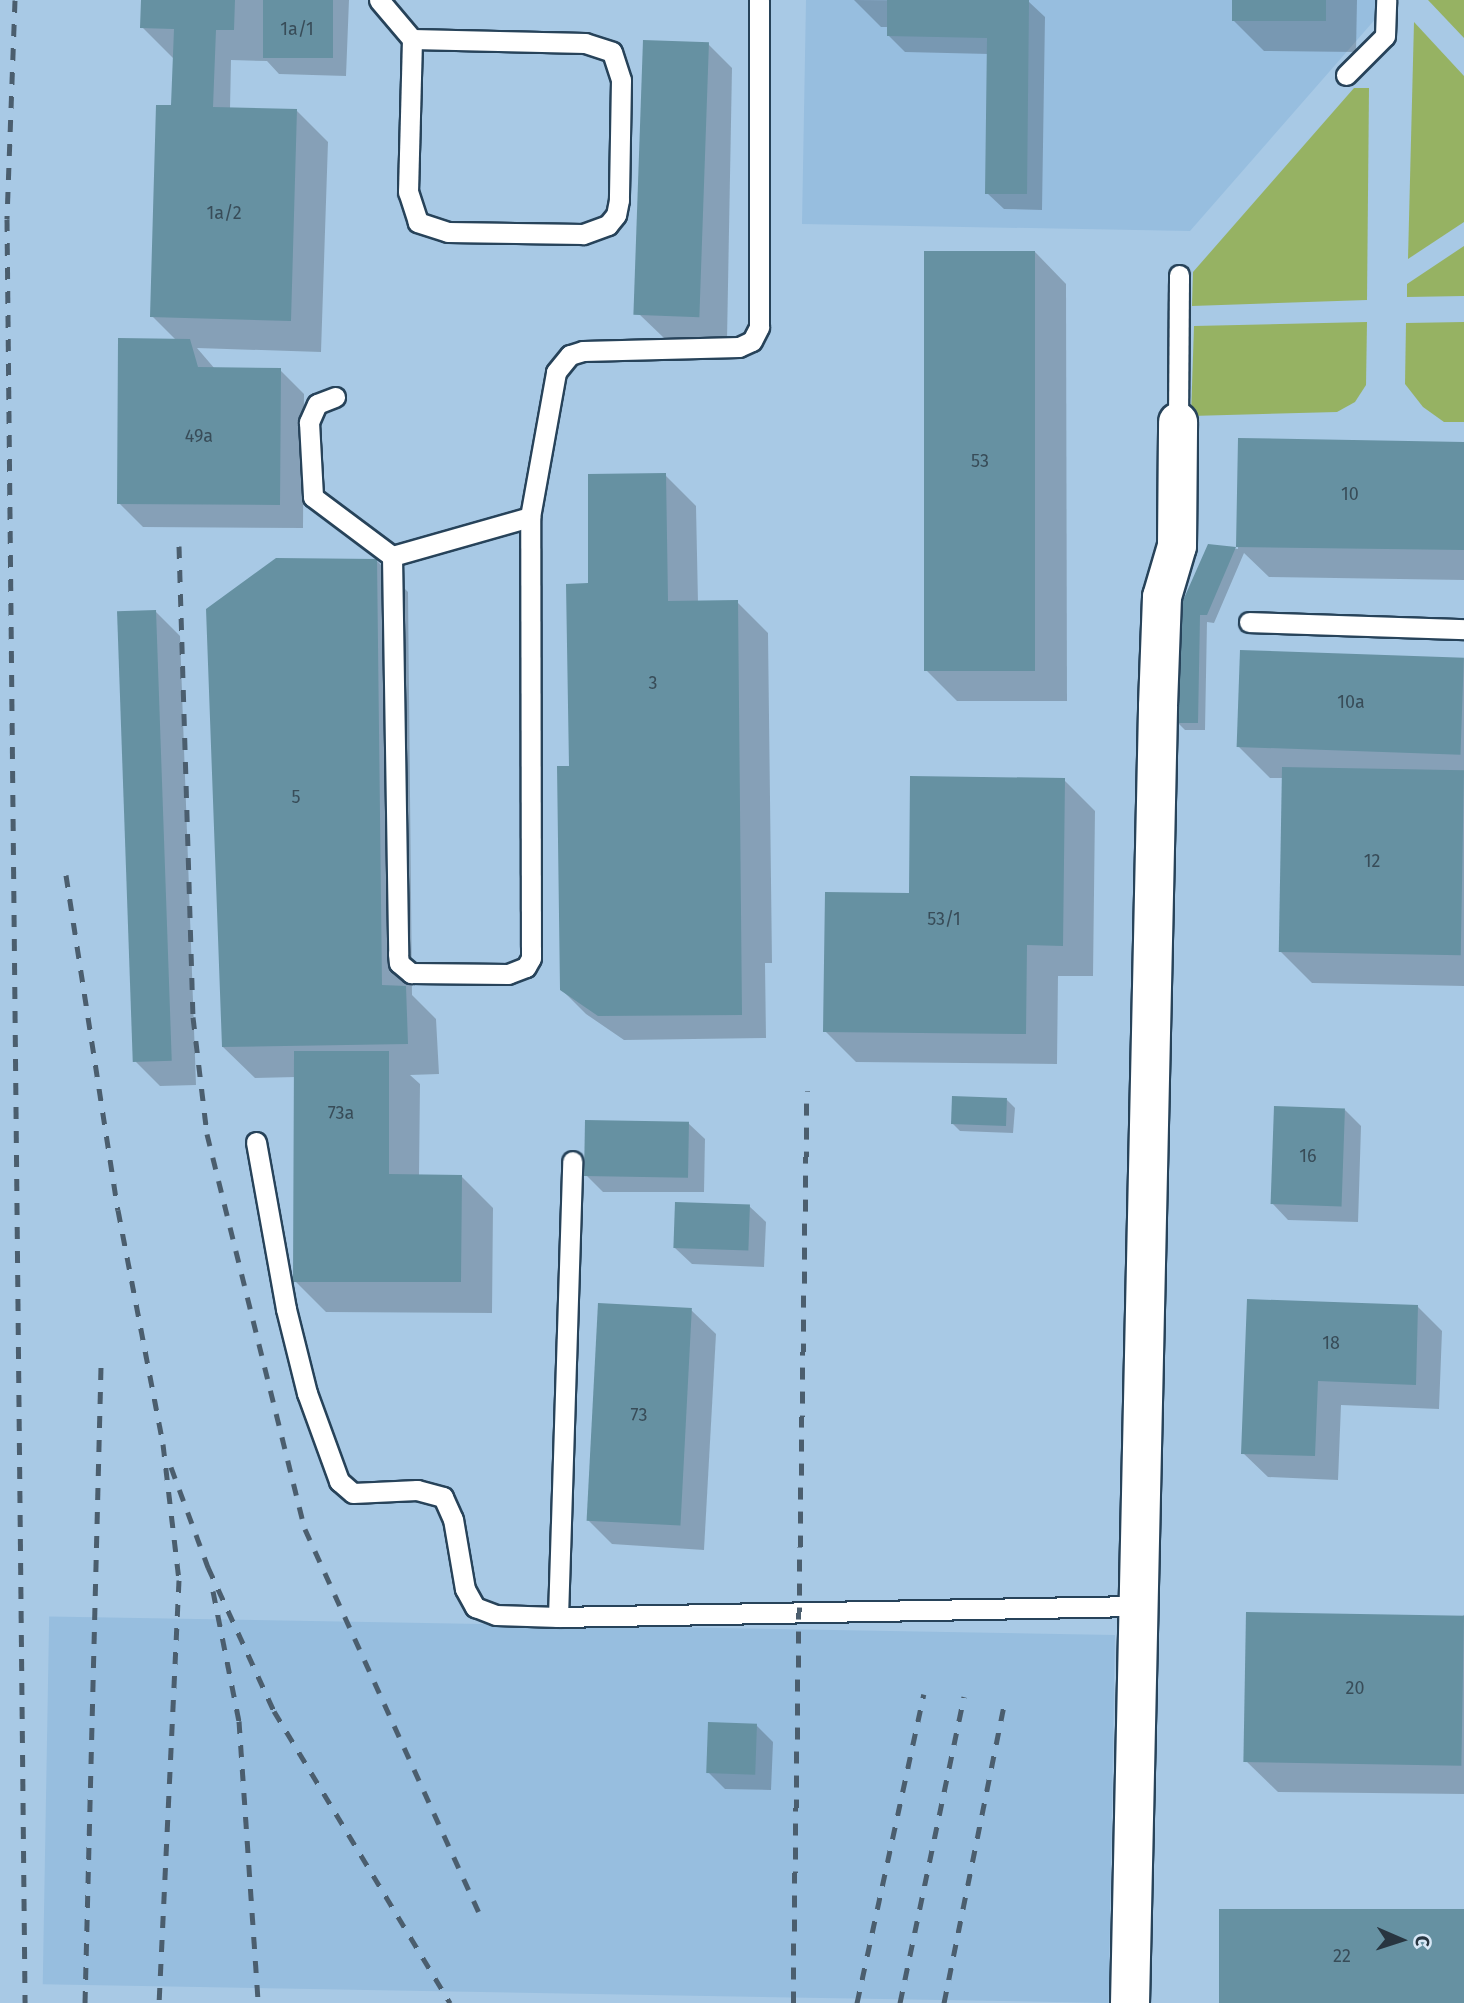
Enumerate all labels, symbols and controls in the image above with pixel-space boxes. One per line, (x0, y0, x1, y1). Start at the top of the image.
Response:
house number: 1а/1 (280, 18, 314, 40)
house number: 1а/2 (206, 202, 242, 224)
house number: 49а (185, 425, 213, 447)
house number: 53 (971, 450, 989, 472)
house number: 10 (1341, 483, 1359, 505)
house number: 3 (649, 672, 657, 694)
house number: 10а (1337, 691, 1365, 713)
house number: 5 (291, 786, 301, 808)
house number: 12 (1364, 850, 1380, 872)
house number: 53/1 (927, 908, 961, 930)
house number: 73а (328, 1102, 354, 1124)
house number: 16 (1299, 1145, 1317, 1167)
house number: 18 (1322, 1332, 1340, 1354)
house number: 73 (631, 1404, 647, 1426)
house number: 20 (1346, 1677, 1364, 1699)
north arrow (1366, 1905, 1436, 1975)
text: С (1411, 1935, 1434, 1947)
house number: 22 (1333, 1945, 1351, 1967)

